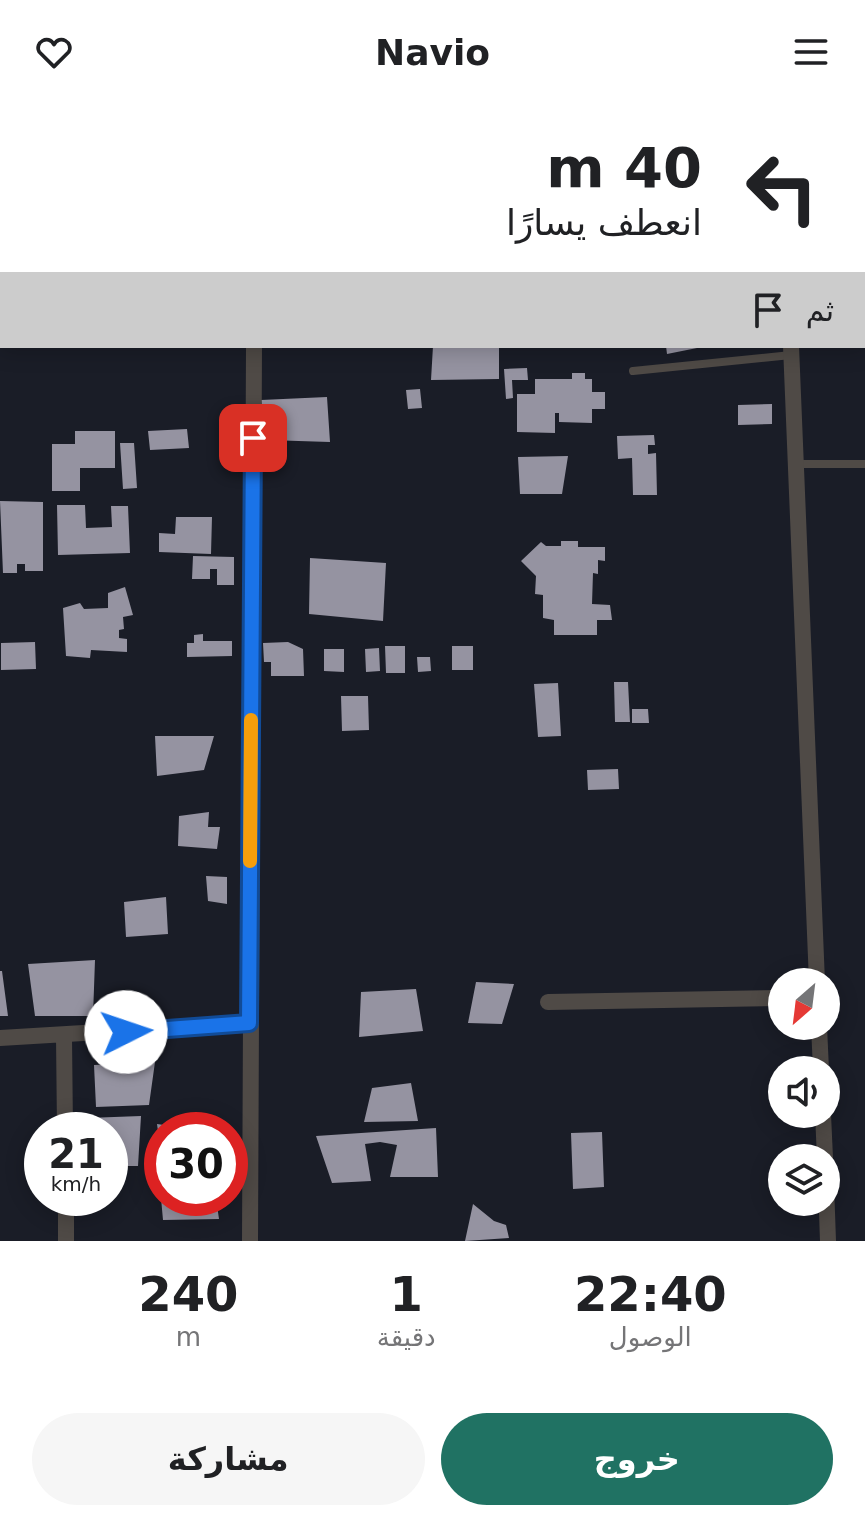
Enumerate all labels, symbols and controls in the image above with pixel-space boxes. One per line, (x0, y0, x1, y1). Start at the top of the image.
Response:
icon: heart (32, 30, 76, 74)
icon: menu (789, 30, 833, 74)
text: Navio (375, 32, 490, 73)
text: 40 m (546, 135, 702, 200)
icon: left (730, 136, 834, 240)
text: انعطف يسارًا (506, 202, 702, 243)
icon: arrive (746, 288, 790, 332)
text: ثم (806, 293, 834, 328)
pin (219, 404, 287, 472)
icon: arrive (231, 416, 275, 460)
north arrow (768, 968, 840, 1040)
map controls (768, 968, 840, 1216)
position arrow (84, 990, 168, 1074)
button: sound (768, 1056, 840, 1128)
speed limit sign: 30 (144, 1112, 248, 1216)
text: 21 (48, 1131, 104, 1177)
button: layers (768, 1144, 840, 1216)
text: km/h (51, 1172, 101, 1196)
text: 240 (138, 1266, 239, 1322)
text: 1 (390, 1266, 423, 1322)
text: 22:40 (574, 1266, 727, 1322)
text: m (176, 1322, 201, 1352)
text: دقيقة (377, 1322, 436, 1352)
text: الوصول (609, 1322, 692, 1352)
button: مشاركة (32, 1413, 425, 1505)
button: خروج (441, 1413, 833, 1505)

